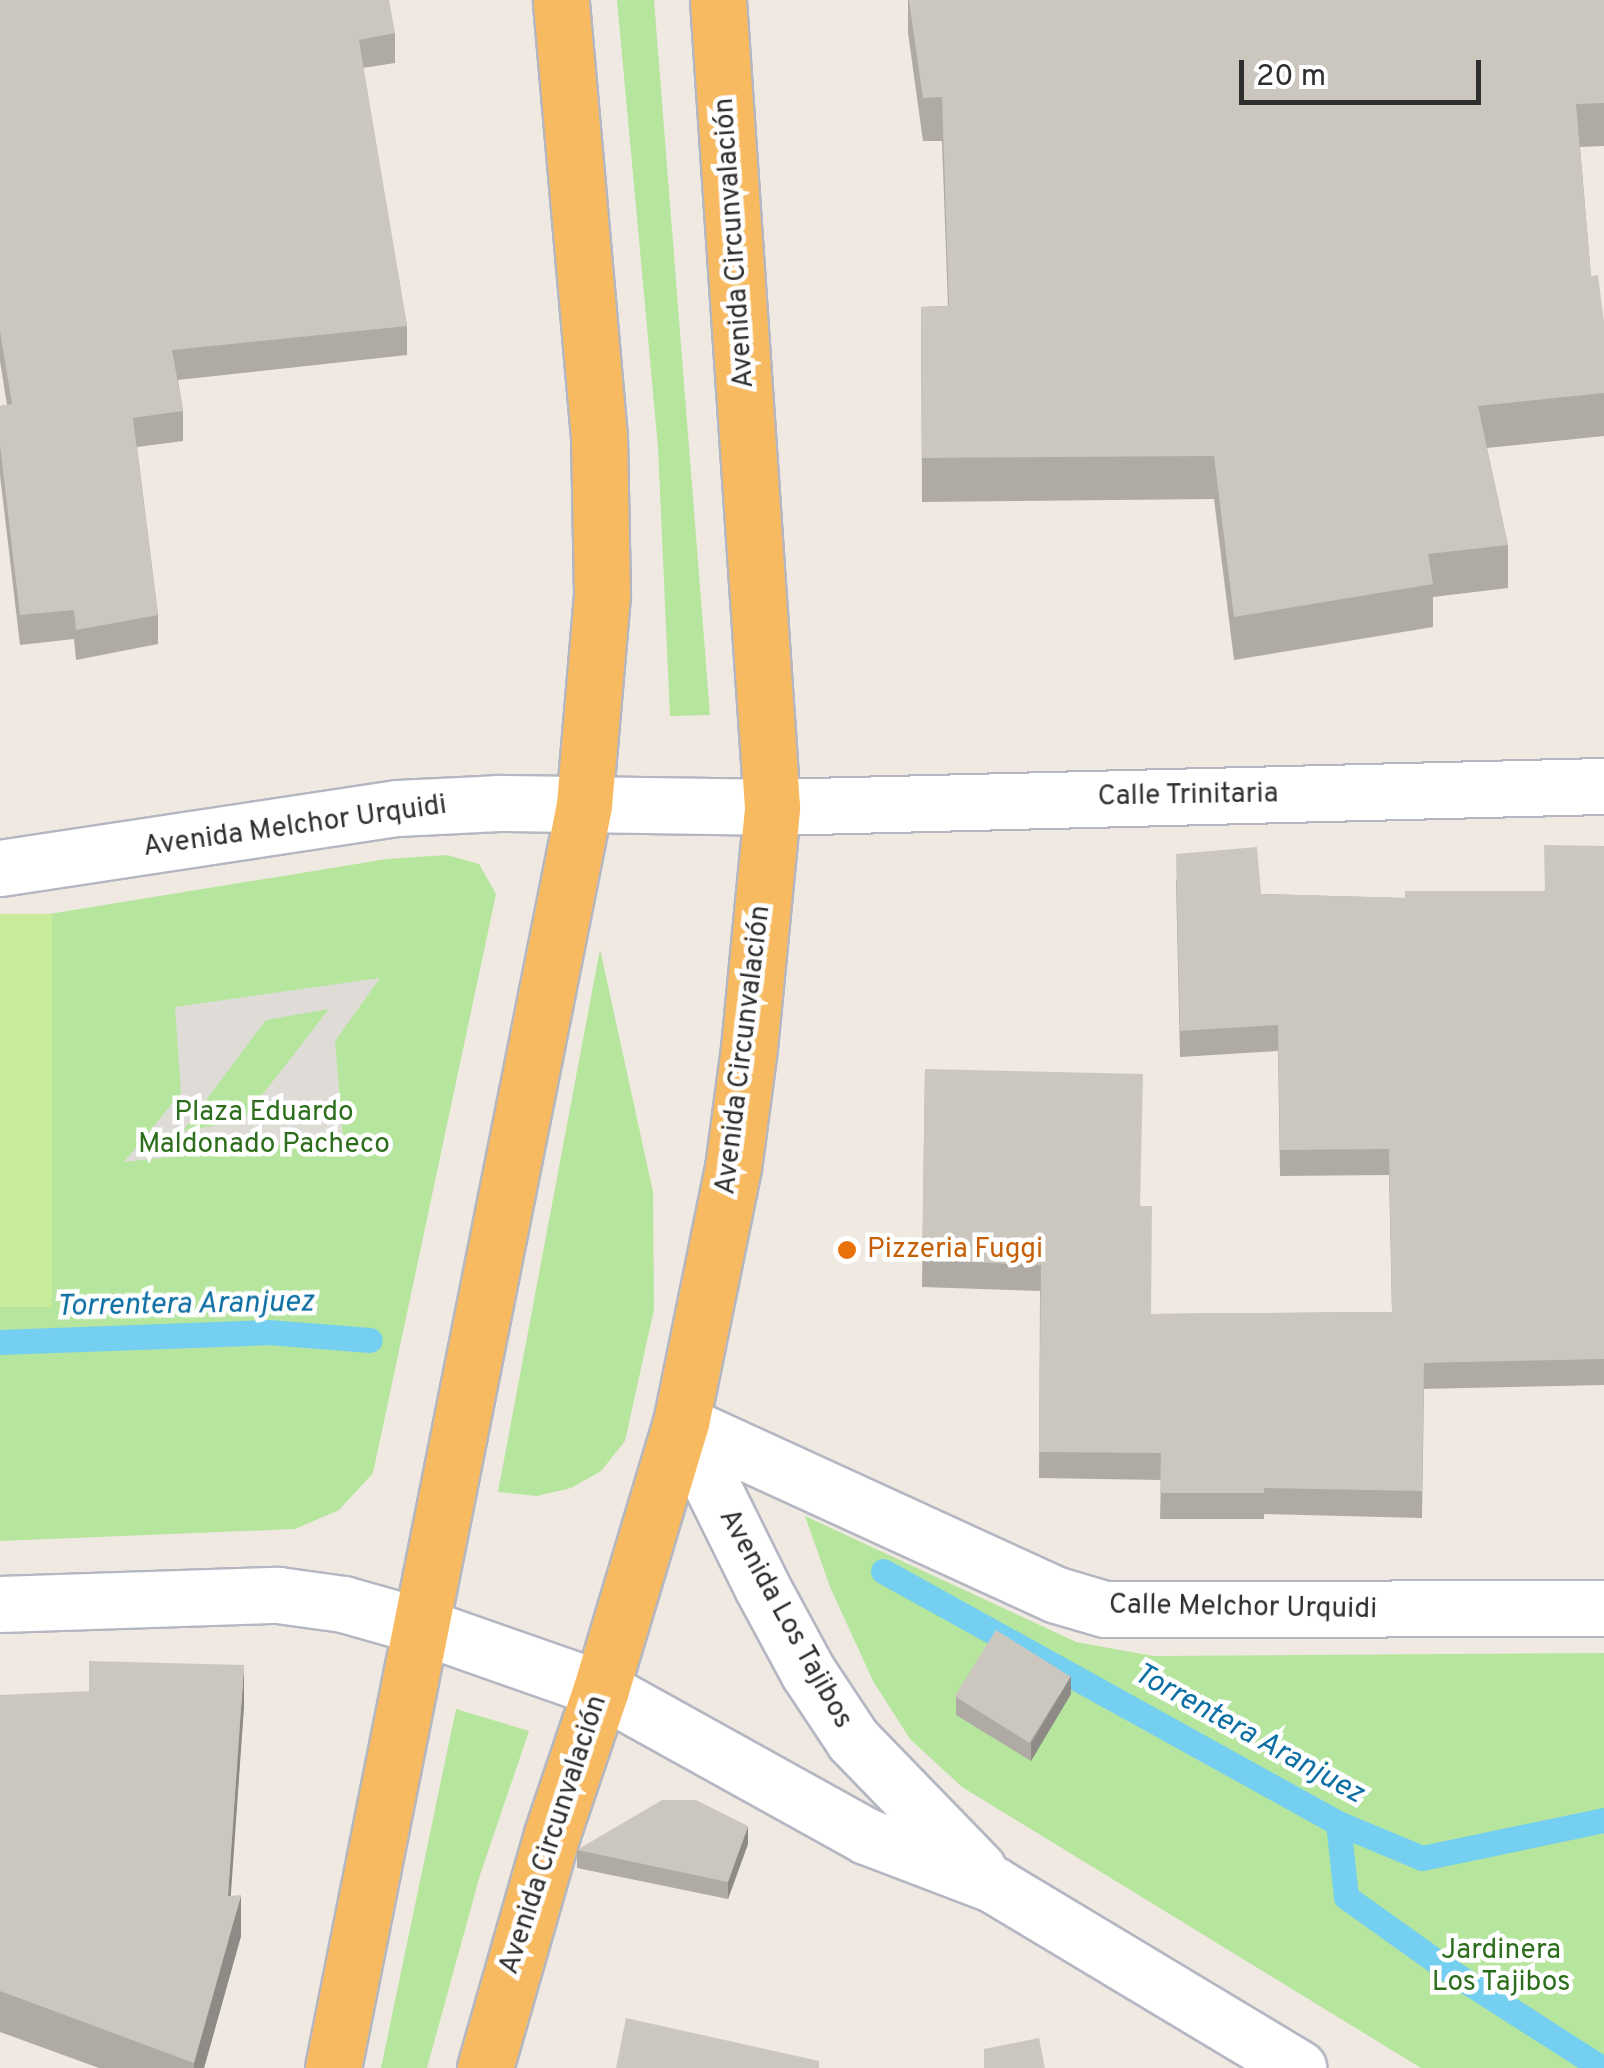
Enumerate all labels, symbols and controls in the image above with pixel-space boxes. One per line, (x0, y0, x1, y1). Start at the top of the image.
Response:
scale bar (1244, 40, 1486, 102)
text: 20 m (1256, 59, 1326, 96)
street label: Avenida Circunvalación (708, 96, 762, 390)
street label: Calle Trinitaria (1097, 778, 1279, 814)
street label: Avenida Melchor Urquidi (141, 789, 449, 865)
street label: Avenida Circunvalación (710, 903, 778, 1197)
park label: Plaza Eduardo Maldonado Pacheco (138, 1096, 390, 1162)
place label: Pizzeria Fuggi (867, 1233, 1043, 1267)
marker: Pizzeria Fuggi (836, 1239, 858, 1261)
water label: Torrentera Aranjuez (55, 1286, 315, 1326)
street label: Avenida Los Tajibos (710, 1503, 860, 1735)
street label: Calle Melchor Urquidi (1109, 1589, 1377, 1627)
water label: Torrentera Aranjuez (1126, 1656, 1370, 1814)
street label: Avenida Circunvalación (493, 1691, 615, 1979)
park label: Jardinera Los Tajibos (1431, 1934, 1571, 2000)

